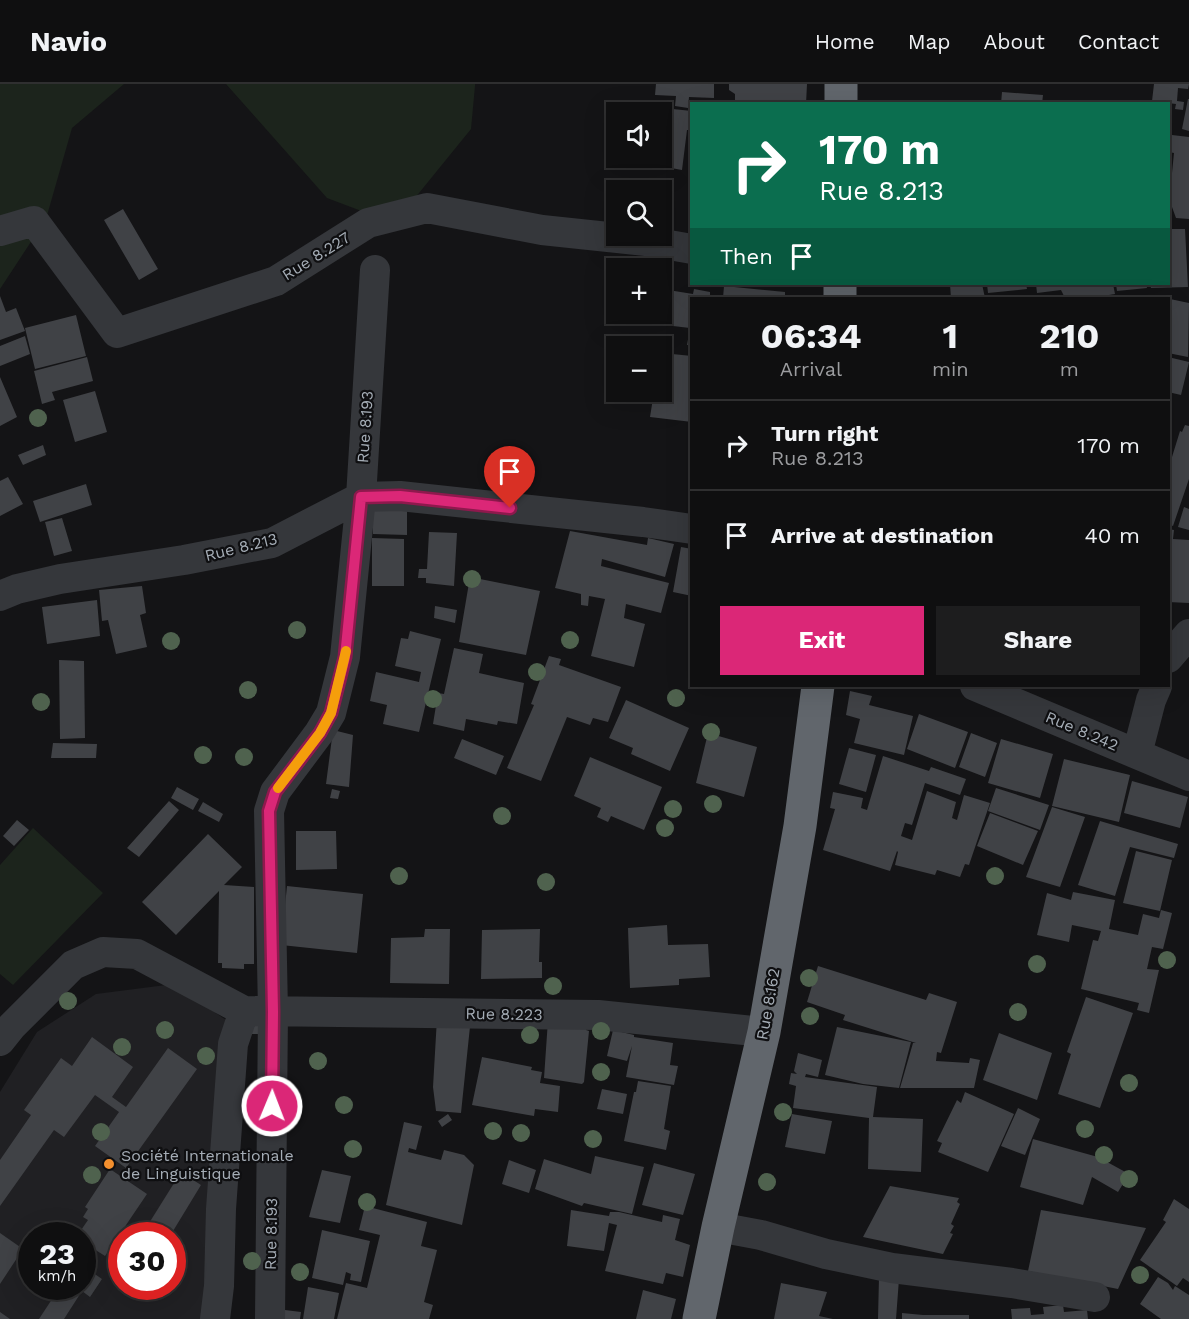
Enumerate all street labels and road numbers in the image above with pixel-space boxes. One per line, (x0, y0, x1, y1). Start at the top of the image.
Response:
street label: Rue 8.227 (279, 228, 353, 284)
street label: Rue 8.193 (353, 390, 377, 464)
street label: Rue 8.213 (203, 529, 279, 565)
street label: Rue 8.242 (1043, 707, 1121, 755)
street label: Rue 8.162 (752, 967, 784, 1041)
street label: Rue 8.223 (465, 1004, 543, 1024)
street label: Rue 8.193 (261, 1198, 281, 1270)

